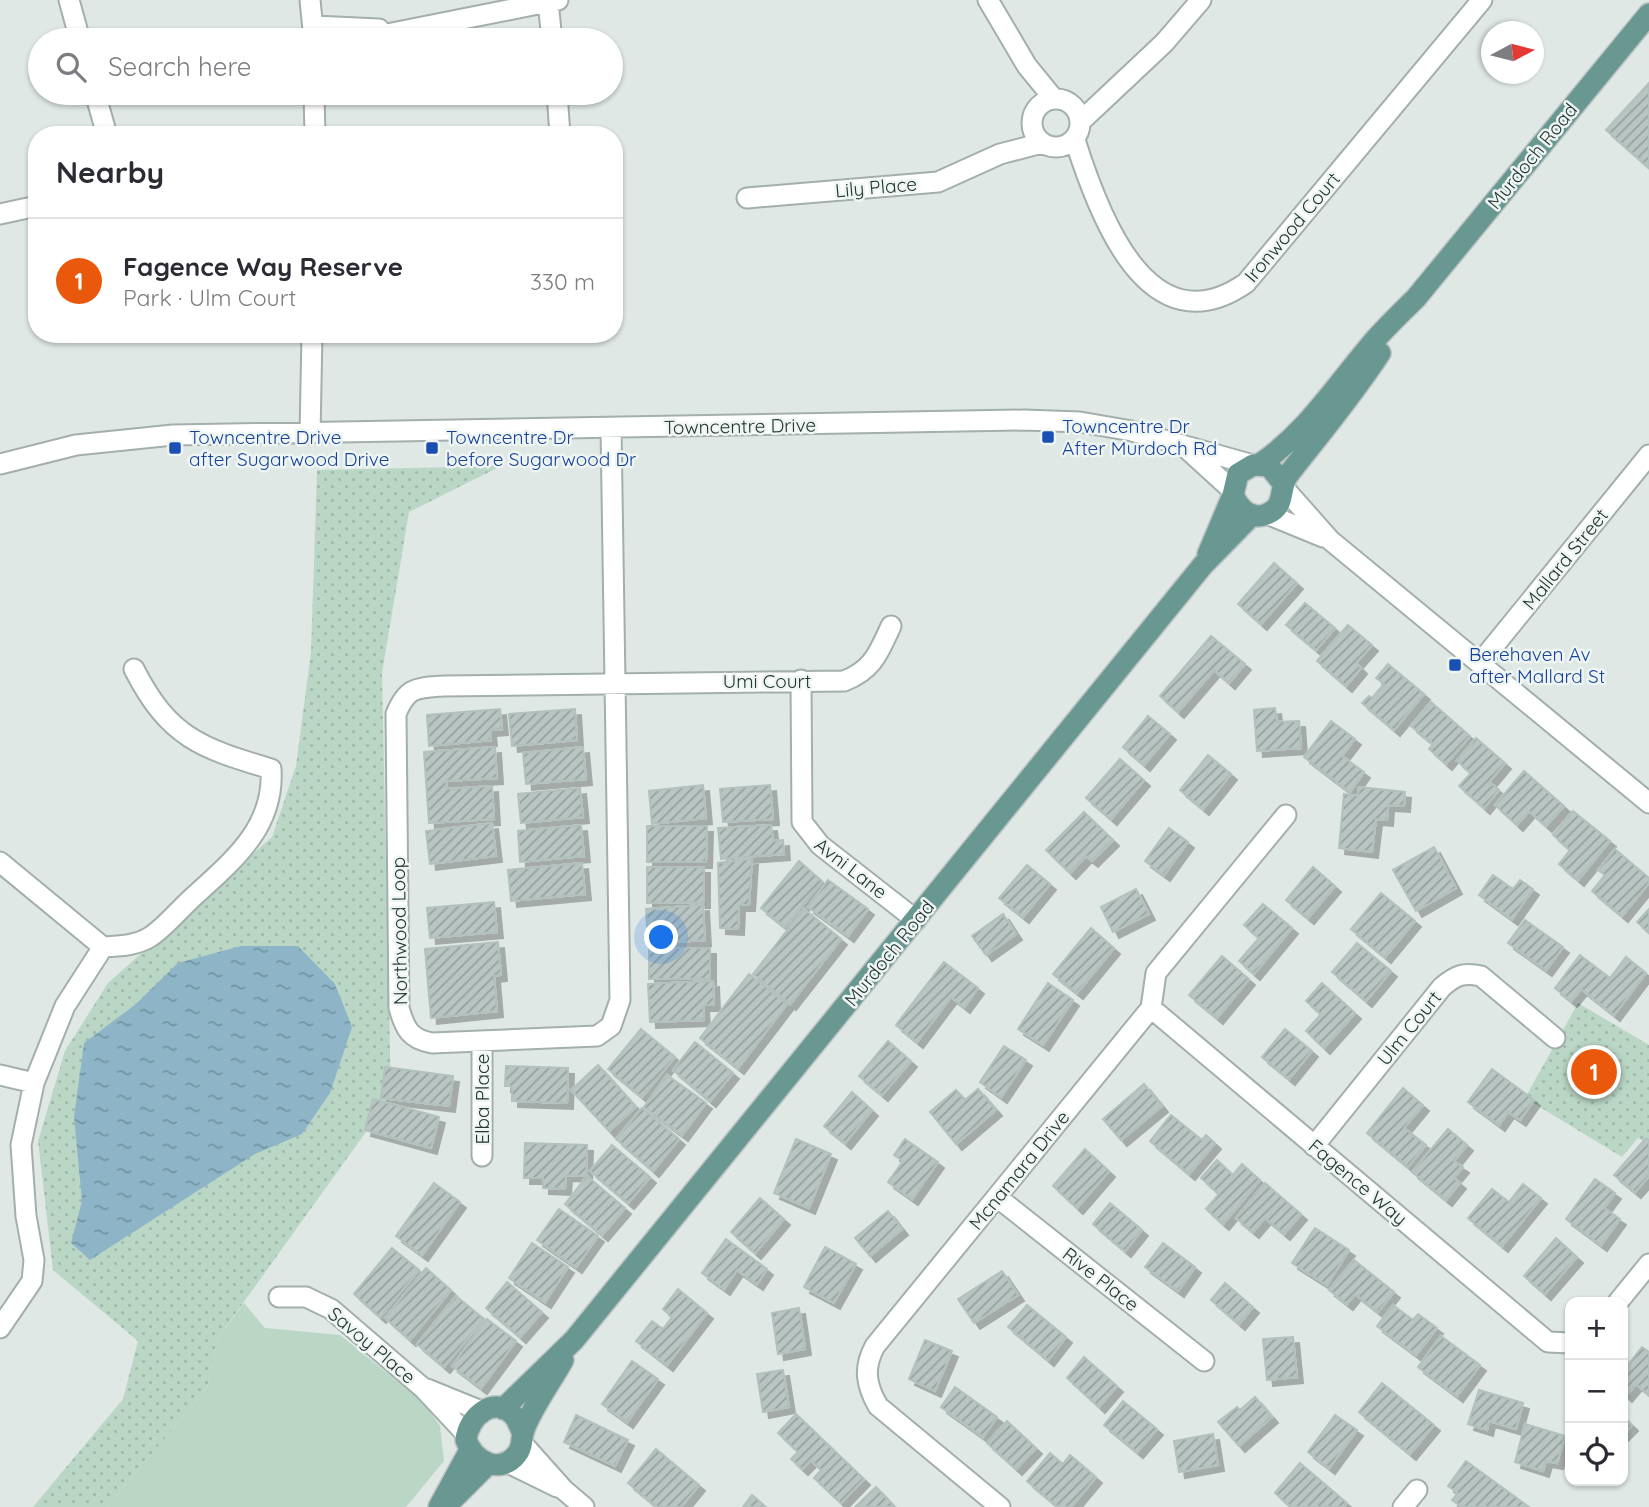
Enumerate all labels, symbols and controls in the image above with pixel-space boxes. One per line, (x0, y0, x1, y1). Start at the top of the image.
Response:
north arrow (1481, 21, 1544, 84)
search box (28, 28, 623, 105)
icon: search (52, 48, 90, 86)
text: Search here (108, 50, 252, 83)
street label: Murdoch Road (1482, 98, 1582, 214)
text: Nearby (56, 153, 164, 191)
street label: Ironwood Court (1239, 167, 1345, 287)
street label: Lily Place (834, 171, 918, 203)
text: Fagence Way Reserve (123, 250, 403, 283)
text: 1 (75, 267, 83, 296)
text: 330 m (530, 267, 595, 296)
text: Park · Ulm Court (123, 283, 296, 312)
street label: Towncentre Drive (664, 413, 816, 439)
place label: Towncentre Dr After Murdoch Rd (1062, 414, 1217, 460)
place label: Towncentre Drive after Sugarwood Drive (189, 425, 390, 471)
place label: Towncentre Dr before Sugarwood Dr (446, 425, 637, 471)
marker: Towncentre Dr After Murdoch Rd (1040, 429, 1056, 445)
marker: Towncentre Drive after Sugarwood Drive (167, 440, 183, 456)
marker: Towncentre Dr before Sugarwood Dr (424, 440, 440, 456)
street label: Mallard Street (1517, 504, 1613, 614)
place label: Berehaven Av after Mallard St (1469, 642, 1605, 688)
marker: Berehaven Av after Mallard St (1447, 657, 1463, 673)
street label: Umi Court (723, 669, 811, 693)
street label: Avni Lane (810, 832, 892, 904)
street label: Northwood Loop (386, 857, 412, 1005)
street label: Murdoch Road (839, 895, 939, 1011)
your location (644, 920, 678, 954)
street label: Ulm Court (1372, 986, 1446, 1070)
pin: 1 (1571, 1046, 1617, 1098)
street label: Elba Place (470, 1053, 494, 1145)
street label: Mcnamara Drive (964, 1106, 1074, 1234)
street label: Fagence Way (1304, 1134, 1412, 1230)
street label: Rive Place (1058, 1242, 1144, 1316)
map controls (1565, 1297, 1628, 1486)
button: + (1565, 1297, 1628, 1360)
street label: Savoy Place (323, 1301, 421, 1389)
button: − (1565, 1360, 1628, 1423)
button: locate (1565, 1423, 1628, 1486)

